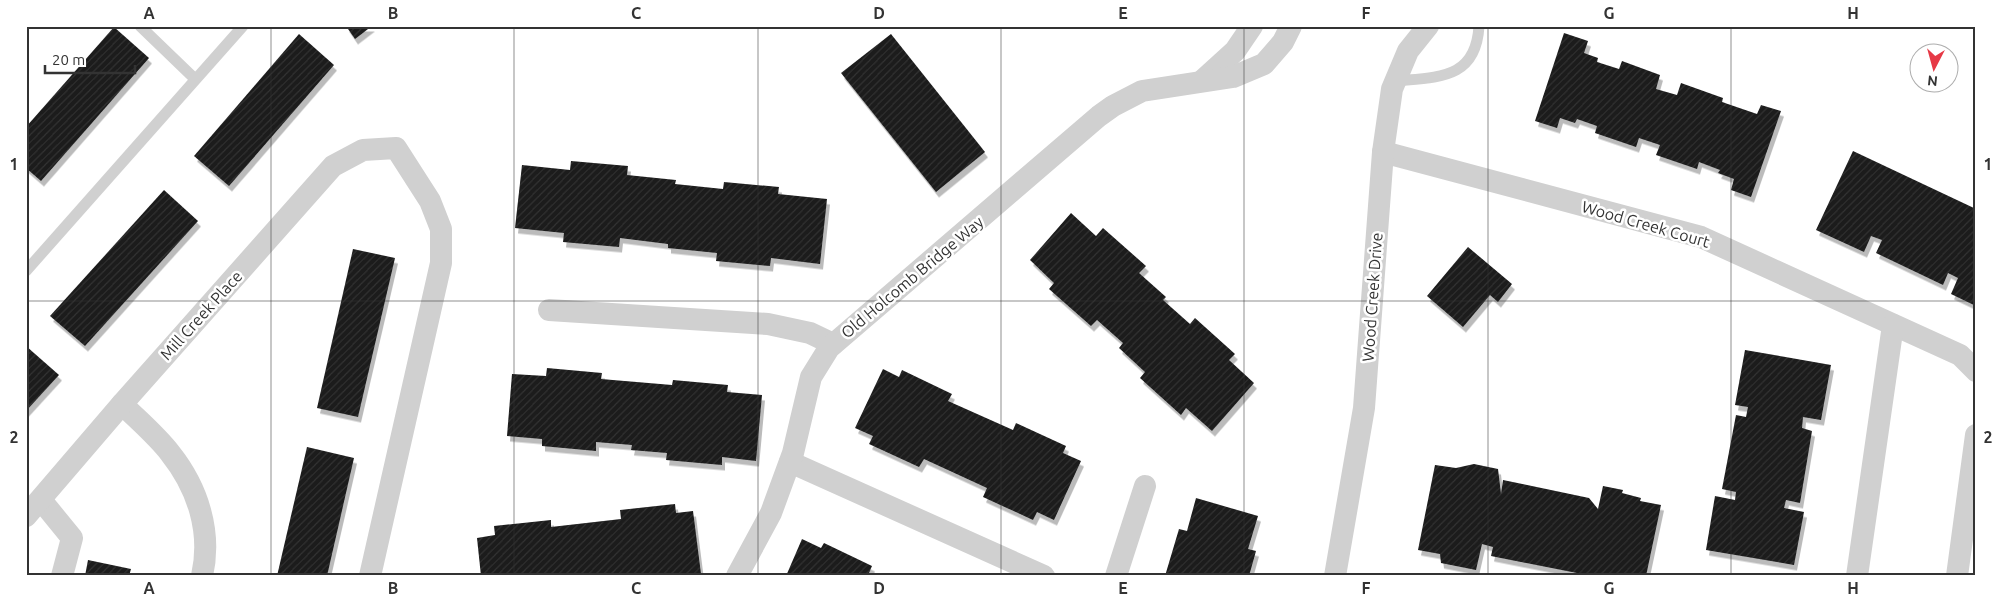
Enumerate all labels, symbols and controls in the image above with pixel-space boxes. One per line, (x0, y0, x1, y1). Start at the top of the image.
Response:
text: A (143, 4, 155, 22)
text: B (388, 4, 398, 22)
text: C (631, 4, 641, 22)
text: D (873, 4, 885, 22)
text: E (1118, 4, 1128, 22)
text: F (1362, 4, 1371, 22)
text: G (1603, 4, 1615, 22)
text: H (1847, 4, 1859, 22)
scale bar (45, 42, 135, 74)
north arrow (1910, 42, 1960, 92)
text: 20 m (52, 51, 85, 68)
text: N (1927, 72, 1939, 89)
text: 1 (9, 155, 19, 173)
text: 1 (1983, 155, 1993, 173)
street label: Wood Creek Court (1580, 197, 1713, 251)
street label: Old Holcomb Bridge Way (837, 212, 987, 342)
street label: Wood Creek Drive (1359, 232, 1385, 362)
street label: Mill Creek Place (156, 267, 246, 363)
text: 2 (9, 428, 19, 446)
text: 2 (1983, 428, 1993, 446)
text: A (143, 579, 155, 597)
text: B (388, 579, 398, 597)
text: C (631, 579, 641, 597)
text: D (873, 579, 885, 597)
text: E (1118, 579, 1128, 597)
text: F (1362, 579, 1371, 597)
text: G (1603, 579, 1615, 597)
text: H (1847, 579, 1859, 597)

